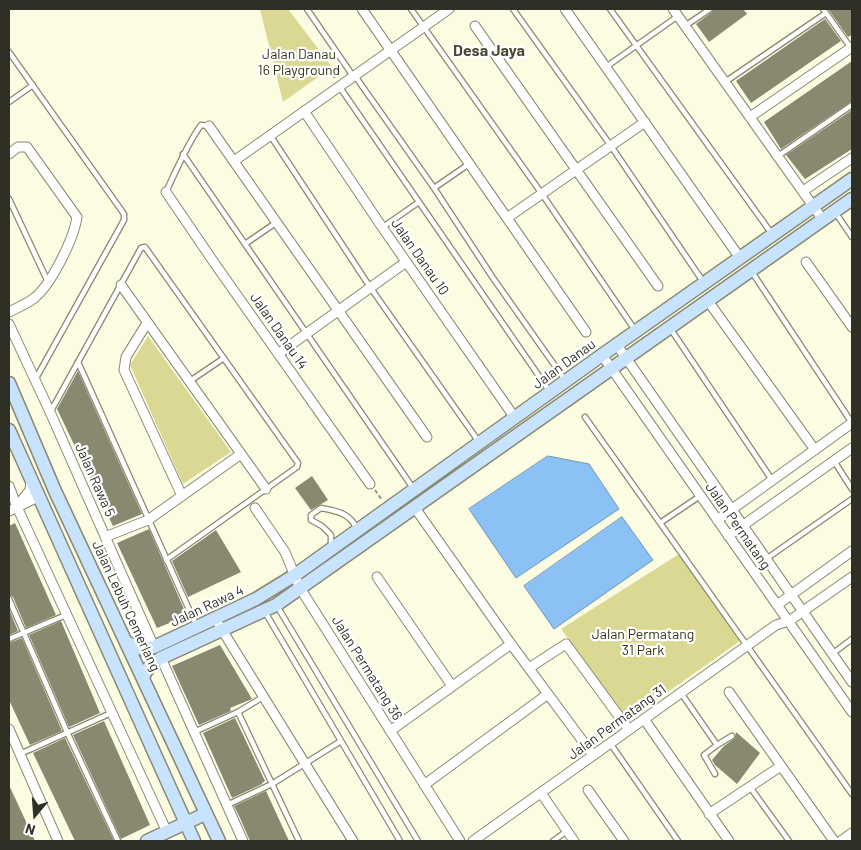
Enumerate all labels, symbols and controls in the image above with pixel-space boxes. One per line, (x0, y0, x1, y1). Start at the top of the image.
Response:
district label: Desa Jaya (453, 41, 525, 61)
park label: Jalan Danau 16 Playground (258, 46, 340, 78)
street label: Jalan Danau 10 (387, 216, 453, 298)
street label: Jalan Danau 14 (247, 290, 311, 372)
street label: Jalan Danau (529, 335, 599, 393)
street label: Jalan Rawa 5 (71, 441, 119, 519)
street label: Jalan Permatang (702, 479, 774, 573)
street label: Jalan Lebuh Cemerlang (88, 538, 164, 674)
street label: Jalan Rawa 4 (168, 582, 246, 630)
street label: Jalan Permatang 36 (328, 613, 406, 723)
park label: Jalan Permatang 31 Park (592, 626, 694, 658)
street label: Jalan Permatang 31 (565, 681, 669, 763)
north arrow (10, 790, 60, 840)
text: N (23, 820, 37, 839)

